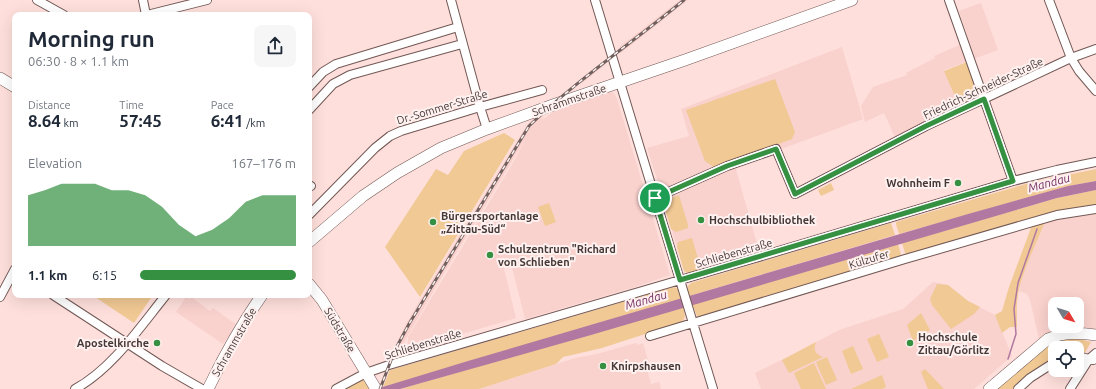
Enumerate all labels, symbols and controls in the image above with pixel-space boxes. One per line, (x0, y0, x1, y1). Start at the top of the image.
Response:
button: share (254, 25, 296, 67)
text: Morning run (28, 26, 155, 51)
text: 06:30 · 8 × 1.1 km (28, 54, 129, 68)
street label: Friedrich-Schneider-Straße (921, 55, 1045, 121)
street label: Schrammstraße (530, 82, 608, 118)
street label: Dr.-Sommer-Straße (395, 87, 489, 127)
text: Distance (28, 99, 71, 111)
text: Time (119, 99, 144, 111)
text: Pace (211, 99, 234, 111)
text: 8.64 (28, 111, 61, 130)
text: 57:45 (119, 111, 162, 130)
text: 6:41 (211, 111, 244, 130)
text: km (61, 117, 79, 129)
text: /km (244, 117, 265, 129)
text: Elevation (28, 156, 82, 170)
text: 167–176 m (231, 156, 296, 170)
water label: Mandau (1026, 171, 1072, 194)
place label: Wohnheim F (886, 177, 950, 189)
marker: Wohnheim F (953, 178, 963, 188)
pin (638, 181, 672, 215)
icon: arrive (644, 187, 666, 209)
place label: Bürgersportanlage „Zittau-Süd“ (441, 210, 539, 235)
place label: Hochschulbibliothek (709, 214, 816, 226)
marker: Hochschulbibliothek (696, 215, 706, 225)
marker: Bürgersportanlage „Zittau-Süd“ (428, 217, 438, 227)
street label: Schliebenstraße (694, 236, 774, 270)
place label: Schulzentrum "Richard von Schlieben" (498, 243, 616, 268)
street label: Külzufer (847, 247, 891, 271)
marker: Schulzentrum "Richard von Schlieben" (485, 250, 495, 260)
text: 1.1 km (28, 268, 67, 282)
text: 6:15 (92, 268, 117, 282)
water label: Mandau (623, 287, 669, 312)
north arrow (1048, 297, 1084, 333)
map controls (1048, 297, 1084, 377)
street label: Schrammstraße (209, 305, 259, 379)
street label: Südstraße (322, 305, 358, 355)
street label: Schliebenstraße (383, 327, 463, 361)
place label: Hochschule Zittau/Görlitz (918, 331, 990, 356)
place label: Apostelkirche (77, 337, 149, 349)
marker: Apostelkirche (152, 338, 162, 348)
marker: Hochschule Zittau/Görlitz (905, 338, 915, 348)
button: locate (1048, 341, 1084, 377)
place label: Knirpshausen (611, 360, 681, 372)
marker: Knirpshausen (598, 361, 608, 371)

